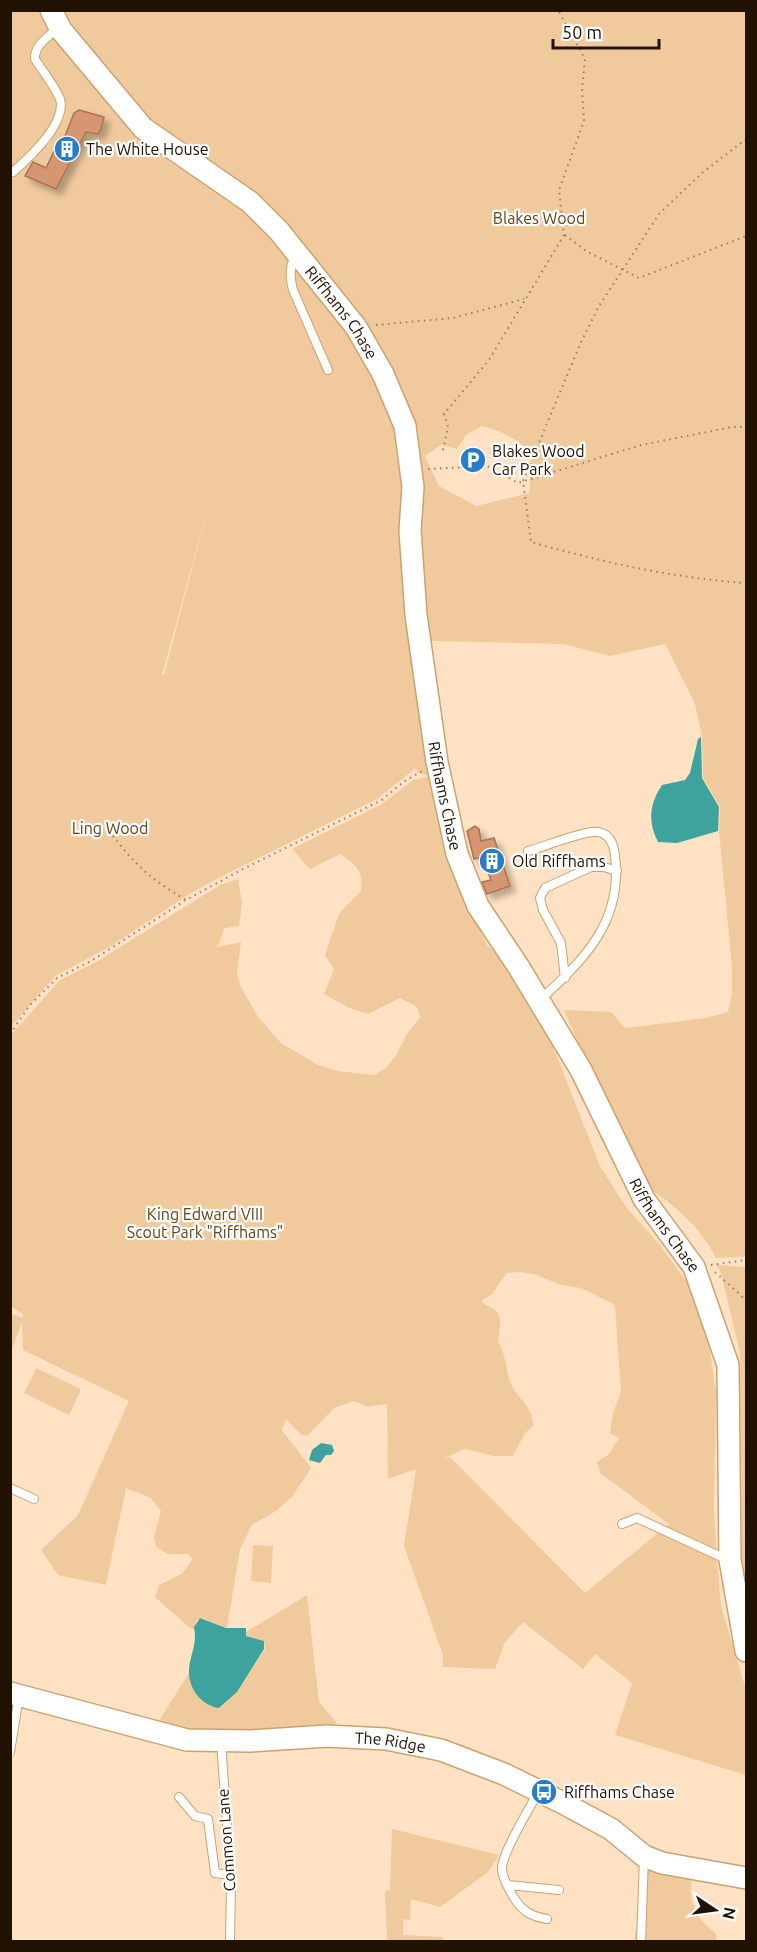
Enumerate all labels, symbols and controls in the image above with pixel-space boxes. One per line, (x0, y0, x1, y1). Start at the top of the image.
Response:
scale bar (553, 12, 660, 50)
text: 50 m (562, 22, 602, 42)
building icon: The White House (52, 134, 82, 164)
place label: The White House (86, 140, 209, 158)
park label: Blakes Wood (493, 209, 585, 227)
street label: Riffhams Chase (302, 262, 381, 362)
place label: Blakes Wood Car Park (492, 442, 585, 478)
parking icon: Blakes Wood Car Park (458, 445, 488, 475)
street label: Riffhams Chase (425, 740, 465, 852)
park label: Ling Wood (72, 819, 148, 837)
building icon: Old Riffhams (477, 846, 507, 876)
place label: Old Riffhams (512, 852, 606, 870)
street label: Riffhams Chase (626, 1175, 704, 1276)
park label: King Edward VIII Scout Park "Riffhams" (127, 1205, 283, 1241)
street label: The Ridge (354, 1728, 428, 1756)
bus stop icon: Riffhams Chase (529, 1777, 559, 1807)
place label: Riffhams Chase (564, 1783, 675, 1801)
street label: Common Lane (213, 1788, 239, 1892)
north arrow (685, 1880, 745, 1940)
text: N (720, 1906, 740, 1921)

